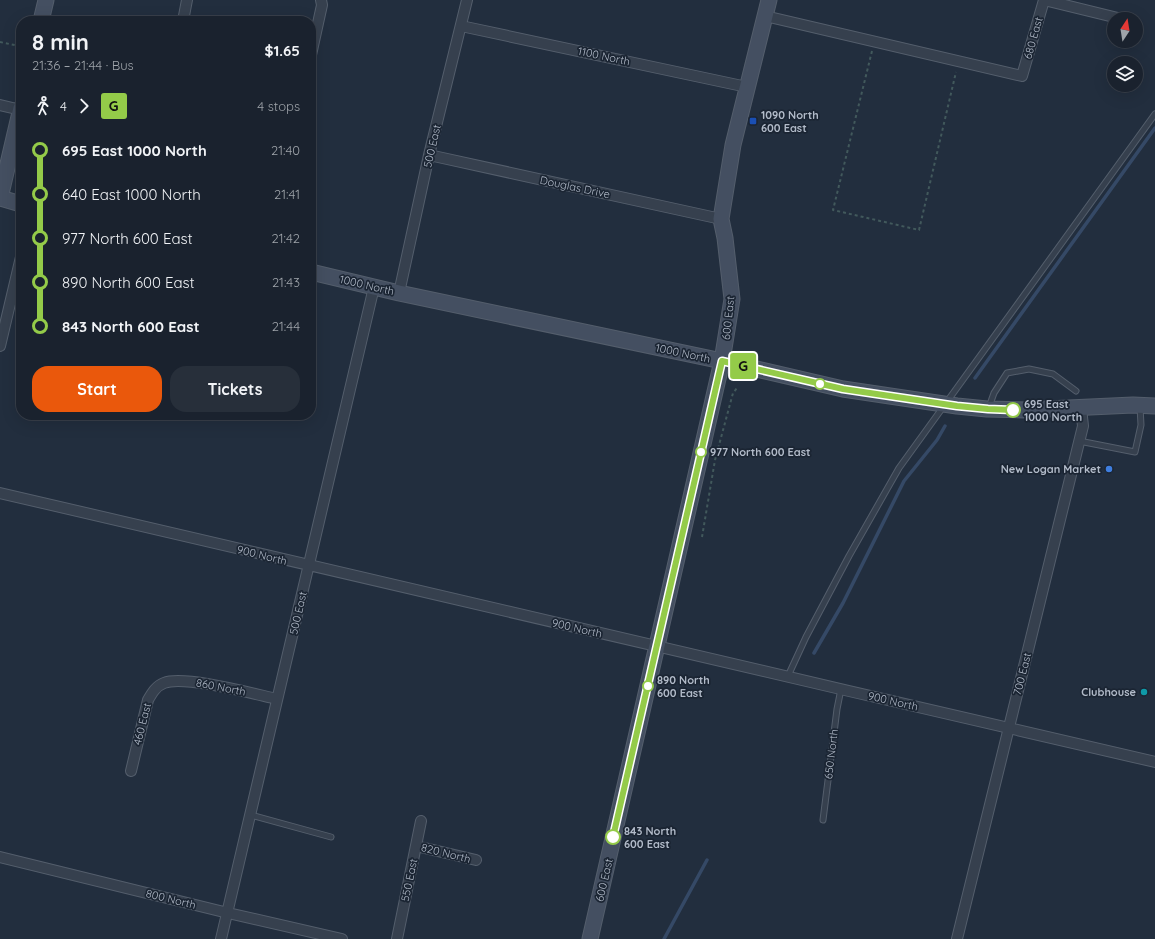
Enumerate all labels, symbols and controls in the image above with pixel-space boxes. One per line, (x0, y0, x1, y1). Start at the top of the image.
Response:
north arrow (1107, 12, 1143, 48)
map controls (1107, 12, 1143, 92)
street label: 680 East (1020, 15, 1046, 61)
text: 8 min (32, 28, 89, 56)
text: $1.65 (265, 41, 300, 60)
street label: 1100 North (577, 44, 631, 68)
button: layers (1107, 56, 1143, 92)
text: 21:36 – 21:44 · Bus (32, 57, 134, 73)
icon: walk (32, 95, 54, 117)
icon: forward (73, 95, 95, 117)
text: G (109, 97, 119, 115)
text: 4 (60, 98, 67, 114)
text: 4 stops (257, 98, 300, 114)
place label: 1090 North 600 East (761, 108, 819, 135)
marker: 1090 North 600 East (748, 116, 758, 126)
street label: 500 East (420, 123, 444, 169)
text: 695 East 1000 North (62, 141, 207, 160)
text: 21:40 (271, 142, 300, 158)
street label: Douglas Drive (539, 173, 611, 201)
text: 640 East 1000 North (62, 185, 201, 204)
text: 21:41 (274, 186, 300, 202)
text: 977 North 600 East (62, 229, 193, 248)
text: 21:42 (272, 230, 300, 246)
street label: 1000 North (338, 272, 396, 298)
text: 890 North 600 East (62, 273, 195, 292)
text: 21:43 (272, 274, 300, 290)
street label: 600 East (719, 295, 737, 341)
text: 843 North 600 East (62, 317, 200, 336)
text: 21:44 (272, 318, 300, 334)
street label: 1000 North (654, 340, 712, 366)
line badge: G (730, 353, 756, 379)
text: G (738, 357, 748, 375)
button: Start (32, 366, 162, 412)
button: Tickets (170, 366, 300, 412)
unlabelled marker (814, 378, 826, 390)
place label: 695 East 1000 North (1024, 397, 1082, 424)
marker: 695 East 1000 North (1005, 402, 1021, 418)
place label: 977 North 600 East (710, 445, 811, 459)
marker: 977 North 600 East (695, 446, 707, 458)
place label: New Logan Market (1001, 462, 1101, 476)
marker: New Logan Market (1104, 464, 1114, 474)
street label: 900 North (236, 542, 288, 568)
street label: 500 East (286, 590, 310, 636)
street label: 900 North (551, 615, 603, 641)
street label: 700 East (1010, 651, 1034, 697)
place label: 890 North 600 East (657, 673, 710, 700)
street label: 860 North (195, 675, 247, 699)
marker: 890 North 600 East (642, 680, 654, 692)
place label: Clubhouse (1081, 685, 1136, 699)
marker: Clubhouse (1139, 687, 1149, 697)
street label: 900 North (867, 688, 919, 714)
street label: 460 East (130, 701, 154, 747)
street label: 650 North (821, 728, 841, 780)
place label: 843 North 600 East (624, 824, 676, 851)
marker: 843 North 600 East (605, 829, 621, 845)
street label: 820 North (420, 840, 472, 866)
street label: 550 East (398, 857, 420, 903)
street label: 600 East (592, 857, 616, 903)
street label: 800 North (145, 886, 197, 912)

